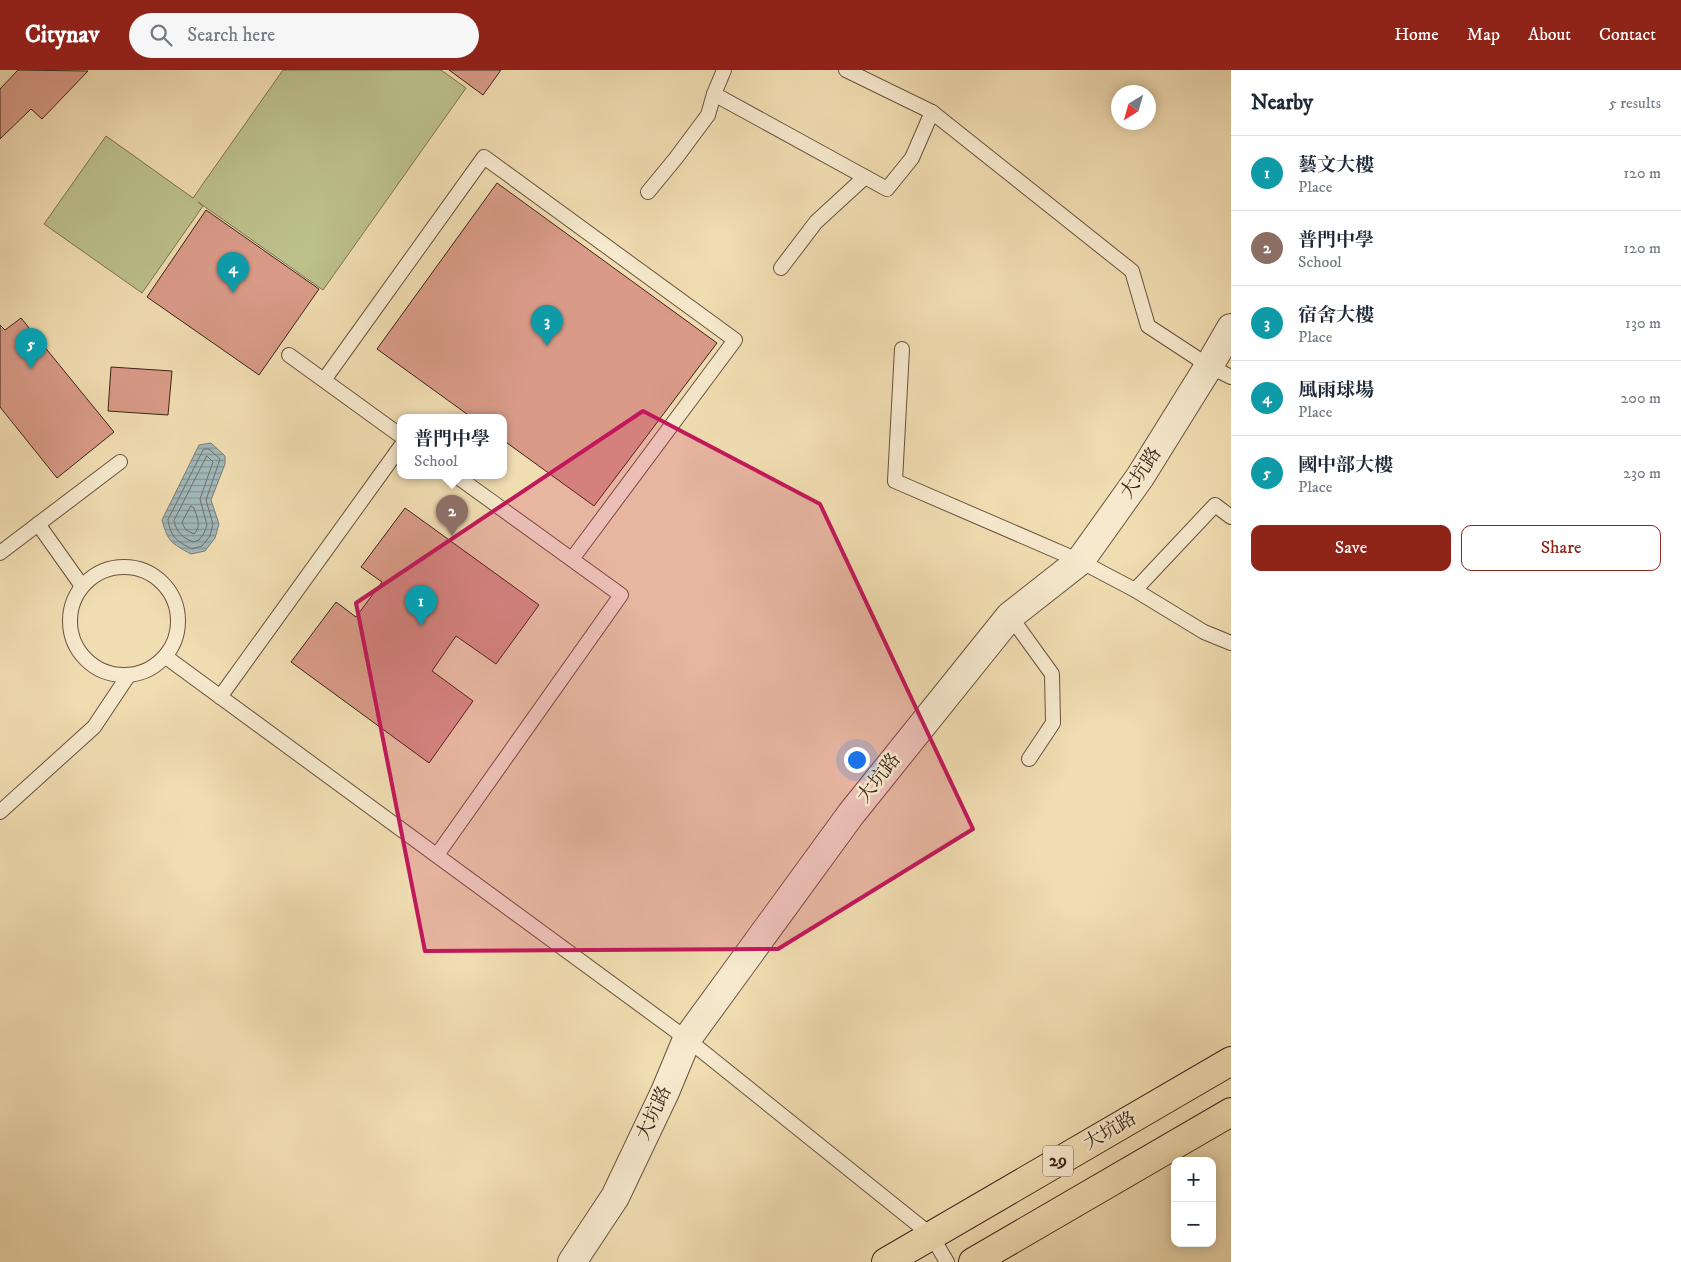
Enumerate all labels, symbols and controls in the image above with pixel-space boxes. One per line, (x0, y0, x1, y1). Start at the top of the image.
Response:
search box (129, 13, 479, 58)
text: Citynav (25, 20, 99, 50)
icon: search (147, 21, 175, 49)
text: Search here (187, 24, 275, 47)
text: Home (1394, 24, 1439, 46)
text: Map (1467, 24, 1500, 46)
text: About (1528, 24, 1571, 46)
text: Contact (1599, 24, 1656, 46)
north arrow (1111, 85, 1156, 130)
text: Nearby (1251, 90, 1313, 116)
text: 5 results (1609, 93, 1661, 113)
text: 藝文大樓 (1298, 154, 1374, 177)
text: 1 (1264, 163, 1270, 183)
text: 120 m (1623, 163, 1661, 183)
text: Place (1298, 177, 1332, 197)
text: 普門中學 (1298, 229, 1374, 252)
text: 2 (1263, 238, 1271, 258)
text: 120 m (1623, 238, 1661, 258)
pin: 4 (217, 252, 249, 293)
text: School (1298, 252, 1342, 272)
text: 宿舍大樓 (1298, 304, 1374, 327)
pin: 3 (531, 305, 563, 346)
text: 3 (1264, 313, 1270, 333)
text: 130 m (1625, 313, 1661, 333)
text: Place (1298, 327, 1332, 347)
pin: 5 (15, 328, 47, 369)
text: 風雨球場 (1298, 379, 1374, 402)
text: 4 (1262, 388, 1272, 408)
text: 200 m (1620, 388, 1661, 408)
text: Place (1298, 402, 1332, 422)
popup (397, 414, 507, 479)
text: 普門中學 (414, 428, 490, 451)
street label: 大坑路 (1116, 443, 1166, 503)
text: School (414, 451, 458, 471)
text: 國中部大樓 (1298, 454, 1393, 477)
text: 5 (1263, 463, 1271, 483)
text: 230 m (1623, 463, 1661, 483)
text: Place (1298, 477, 1332, 497)
pin: 2 (436, 495, 468, 536)
button: Save (1251, 525, 1451, 571)
button: Share (1461, 525, 1661, 571)
pin: 1 (405, 585, 437, 626)
your location (844, 747, 870, 773)
street label: 大坑路 (852, 748, 906, 808)
street label: 大坑路 (632, 1082, 676, 1144)
street label: 大坑路 (1080, 1107, 1140, 1155)
road number: 29 (1043, 1146, 1073, 1176)
map controls (1171, 1157, 1216, 1247)
button: + (1171, 1157, 1216, 1202)
button: − (1171, 1202, 1216, 1247)

